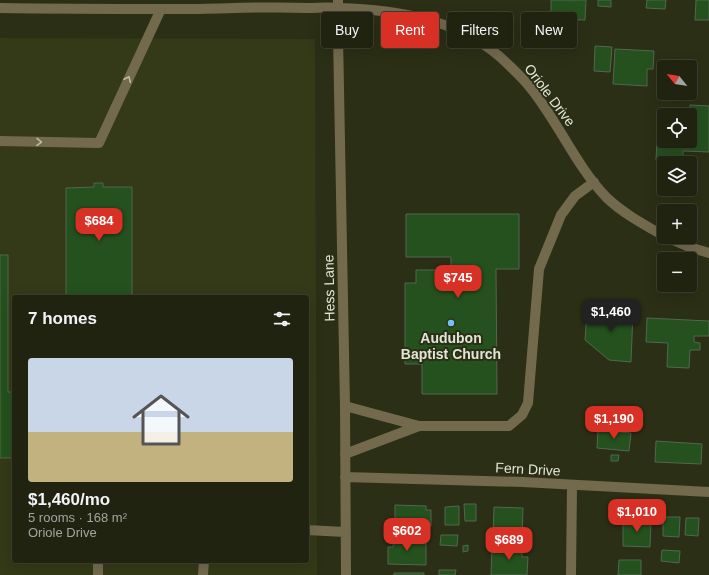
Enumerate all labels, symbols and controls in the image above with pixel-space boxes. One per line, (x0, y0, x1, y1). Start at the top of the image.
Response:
chip: Buy (321, 12, 373, 48)
chip: Rent (381, 12, 439, 48)
chip: Filters (447, 12, 513, 48)
chip: New (521, 12, 577, 48)
north arrow (657, 60, 697, 100)
map controls (657, 60, 697, 292)
street label: Oriole Drive (521, 61, 579, 129)
one-way arrow (123, 76, 131, 83)
button: locate (657, 108, 697, 148)
one-way arrow (36, 138, 42, 146)
button: layers (657, 156, 697, 196)
button: + (657, 204, 697, 244)
pin: $684 (75, 208, 123, 242)
text: $684 (85, 213, 113, 228)
button: − (657, 252, 697, 292)
street label: Hess Lane (320, 254, 338, 322)
pin: $745 (434, 265, 482, 299)
text: $745 (444, 270, 472, 285)
pin: $1,460 (578, 299, 644, 333)
text: $1,460 (591, 304, 631, 319)
icon: filters (271, 308, 293, 330)
text: 7 homes (28, 309, 97, 328)
marker: Audubon Baptist Church (446, 318, 456, 328)
place label: Audubon Baptist Church (401, 330, 501, 362)
icon: home (125, 384, 197, 456)
pin: $1,190 (581, 406, 647, 440)
text: $1,190 (594, 411, 634, 426)
street label: Fern Drive (495, 459, 561, 479)
text: $1,460/mo (28, 490, 110, 509)
pin: $1,010 (604, 499, 670, 533)
text: $1,010 (617, 504, 657, 519)
text: 5 rooms · 168 m² (28, 510, 127, 525)
pin: $602 (383, 518, 431, 552)
text: $602 (393, 523, 421, 538)
text: Oriole Drive (28, 525, 97, 540)
pin: $689 (485, 527, 533, 561)
text: $689 (495, 532, 523, 547)

